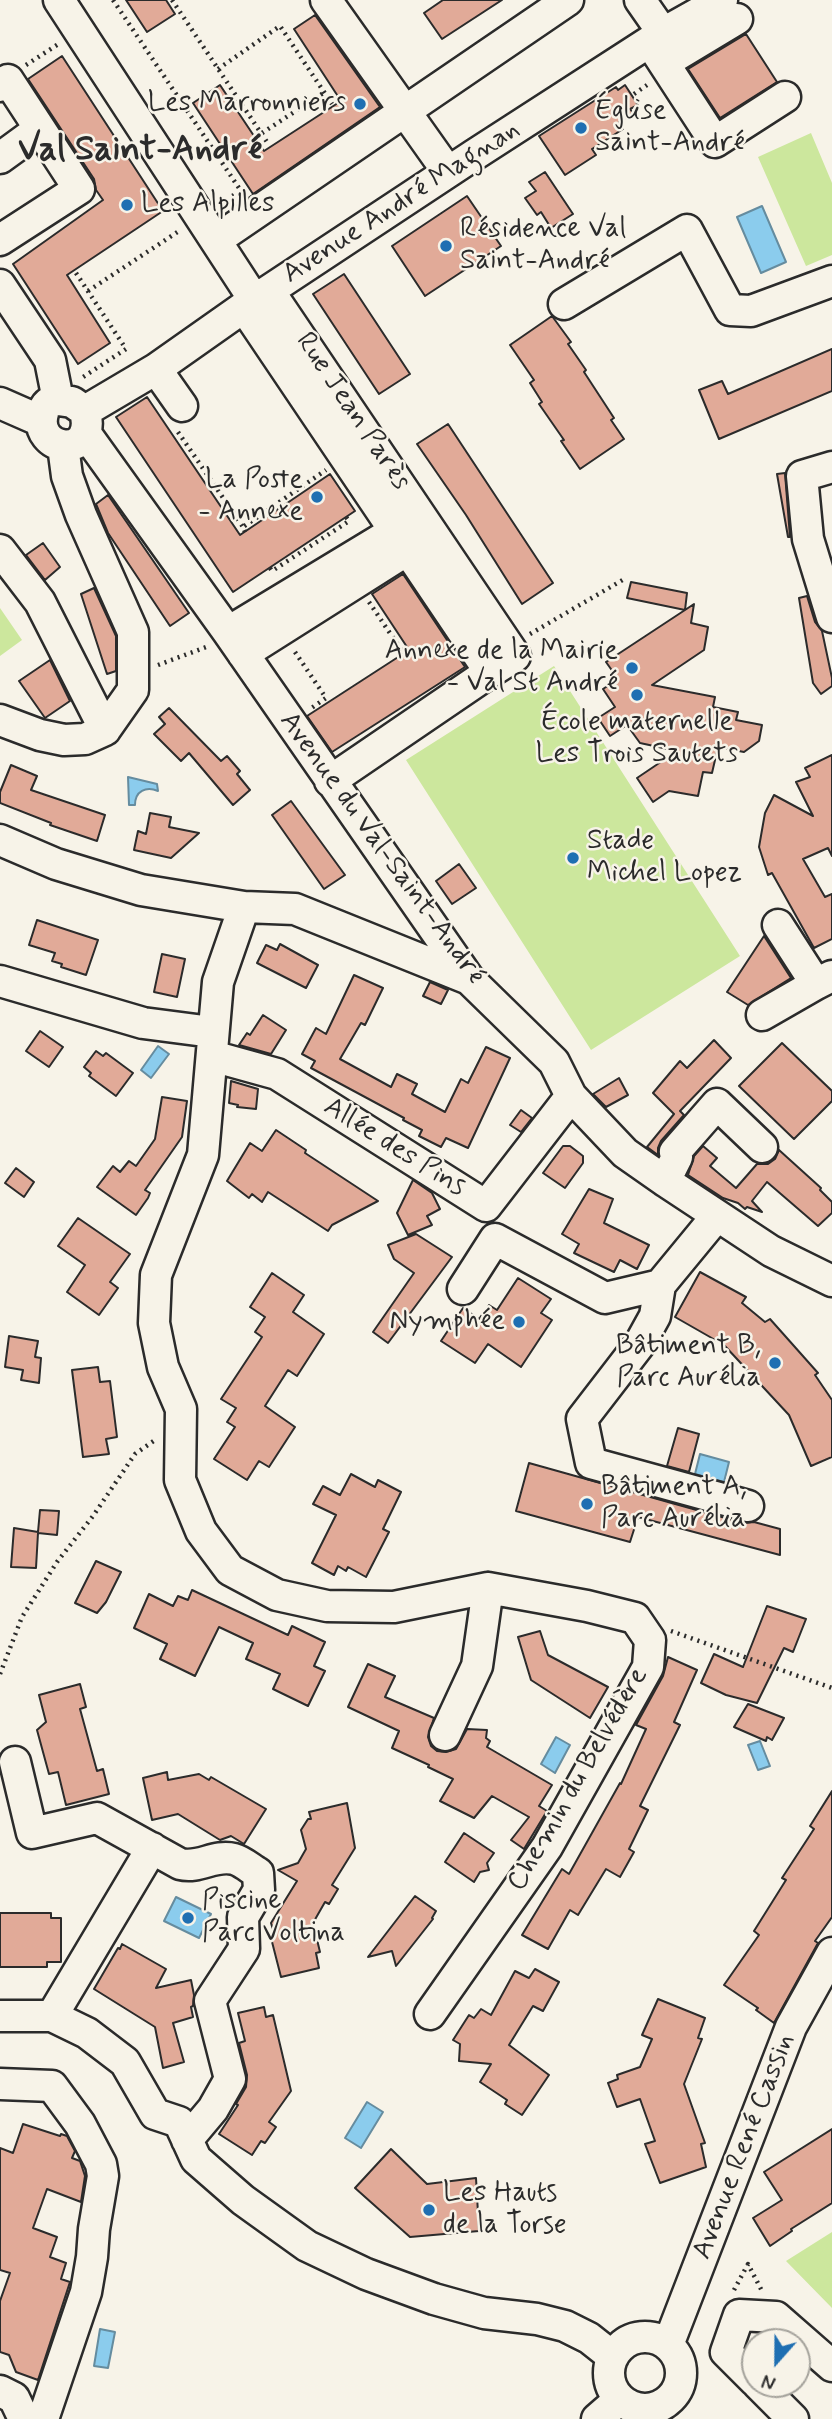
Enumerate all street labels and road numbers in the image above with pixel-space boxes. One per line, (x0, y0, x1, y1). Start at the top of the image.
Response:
street label: Avenue André Magnan (277, 114, 527, 292)
street label: Rue Jean Parès (287, 327, 417, 497)
street label: Avenue du Val-Saint-André (271, 706, 491, 992)
street label: Allée des Pins (317, 1091, 471, 1205)
street label: Chemin du Belvédère (501, 1662, 657, 1898)
street label: Avenue René Cassin (687, 2030, 803, 2264)

